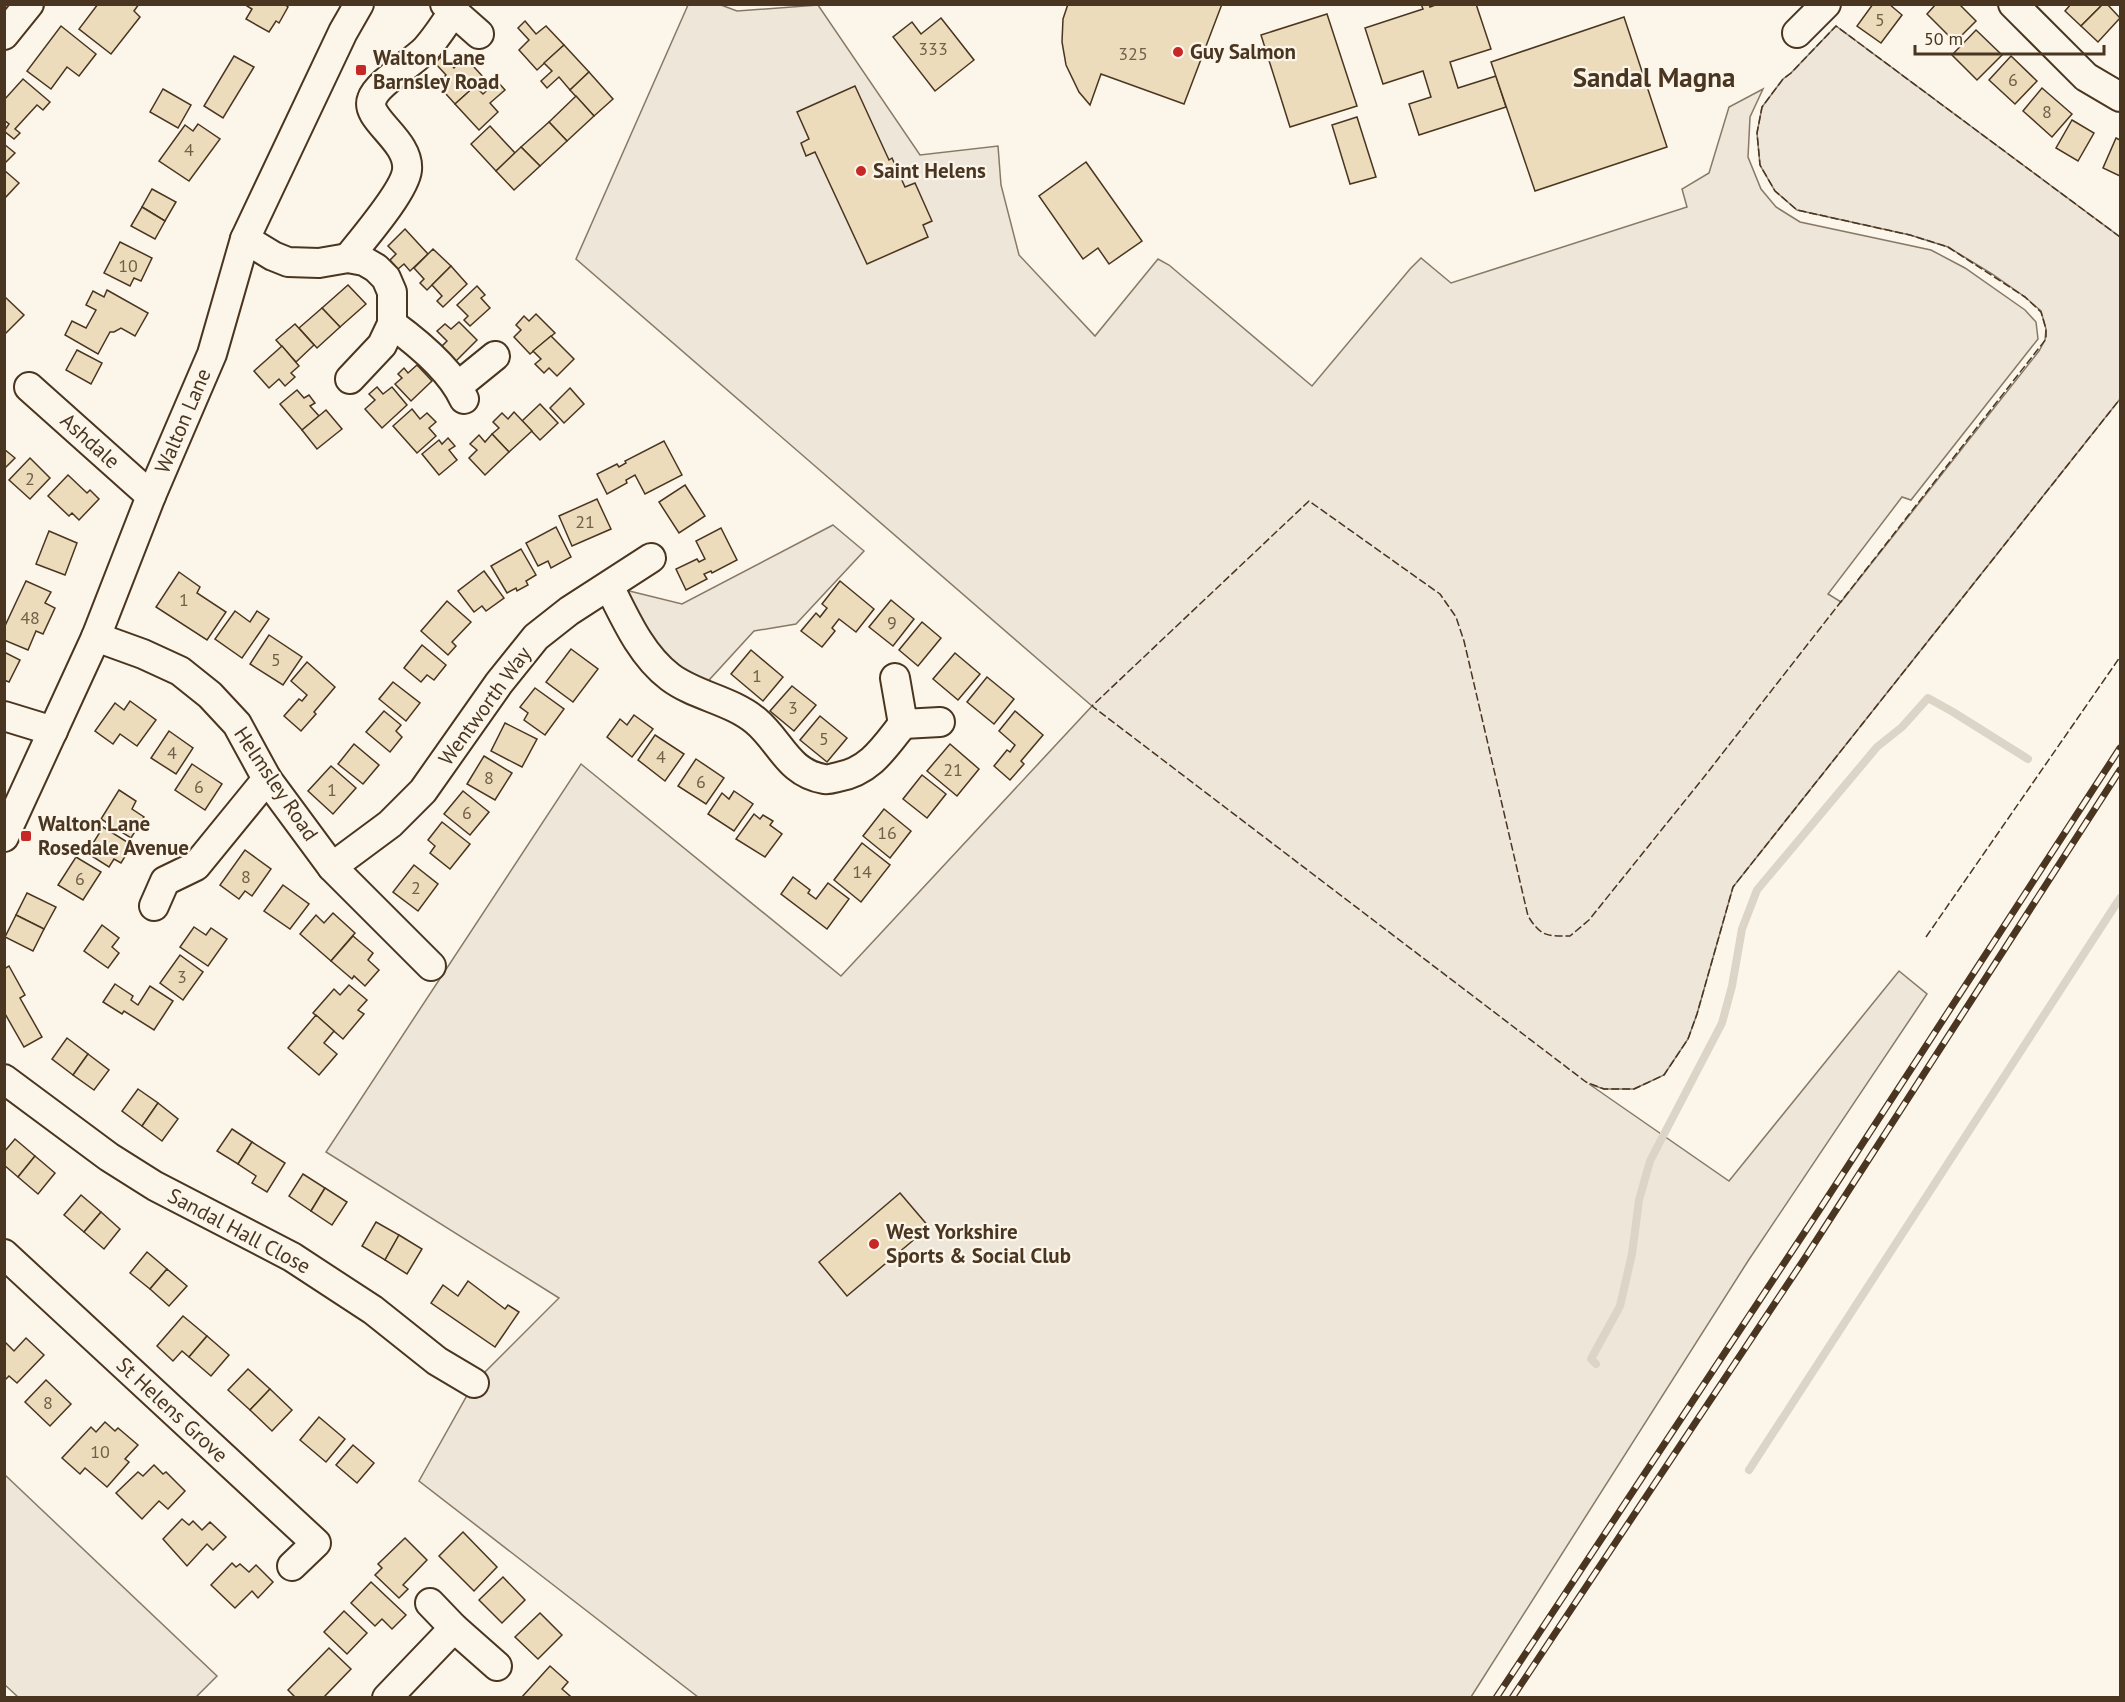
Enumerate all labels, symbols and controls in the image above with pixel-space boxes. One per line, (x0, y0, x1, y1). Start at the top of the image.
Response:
house number: 5 (1875, 8, 1885, 31)
scale bar (1915, 18, 2104, 56)
text: 50 m (1924, 27, 1963, 50)
house number: 333 (918, 37, 948, 60)
place label: Guy Salmon (1190, 38, 1296, 65)
house number: 325 (1118, 42, 1148, 65)
place label: Walton Lane Barnsley Road (373, 44, 499, 95)
marker: Guy Salmon (1171, 45, 1185, 59)
district label: Sandal Magna (1573, 60, 1735, 94)
marker: Walton Lane Barnsley Road (354, 63, 368, 77)
house number: 6 (2008, 68, 2018, 91)
house number: 8 (2042, 100, 2052, 123)
house number: 4 (184, 138, 194, 161)
place label: Saint Helens (873, 157, 986, 184)
marker: Saint Helens (854, 164, 868, 178)
house number: 10 (118, 254, 138, 277)
street label: Walton Lane (148, 364, 217, 477)
street label: Ashdale (55, 407, 126, 474)
house number: 2 (25, 467, 35, 490)
house number: 21 (575, 510, 595, 533)
house number: 1 (179, 588, 189, 611)
house number: 48 (20, 606, 40, 629)
house number: 9 (887, 611, 897, 634)
street label: Wentworth Way (432, 641, 537, 770)
house number: 5 (271, 648, 281, 671)
house number: 1 (752, 664, 762, 687)
house number: 3 (788, 696, 798, 719)
street label: Helmsley Road (228, 721, 325, 846)
house number: 5 (819, 727, 829, 750)
house number: 4 (167, 741, 177, 764)
house number: 4 (656, 745, 666, 768)
house number: 21 (943, 758, 963, 781)
house number: 8 (484, 766, 494, 789)
house number: 6 (696, 770, 706, 793)
house number: 6 (194, 775, 204, 798)
house number: 1 (327, 778, 337, 801)
house number: 6 (462, 801, 472, 824)
place label: Walton Lane Rosedale Avenue (38, 810, 189, 861)
house number: 16 (877, 821, 897, 844)
marker: Walton Lane Rosedale Avenue (19, 829, 33, 843)
house number: 14 (852, 860, 872, 883)
house number: 8 (241, 865, 251, 888)
house number: 6 (75, 867, 85, 890)
house number: 2 (411, 876, 421, 899)
house number: 3 (177, 965, 187, 988)
street label: Sandal Hall Close (163, 1182, 315, 1280)
place label: West Yorkshire Sports & Social Club (886, 1218, 1071, 1269)
marker: West Yorkshire Sports & Social Club (867, 1237, 881, 1251)
street label: St Helens Grove (111, 1351, 234, 1468)
house number: 8 (43, 1391, 53, 1414)
house number: 10 (90, 1440, 110, 1463)

